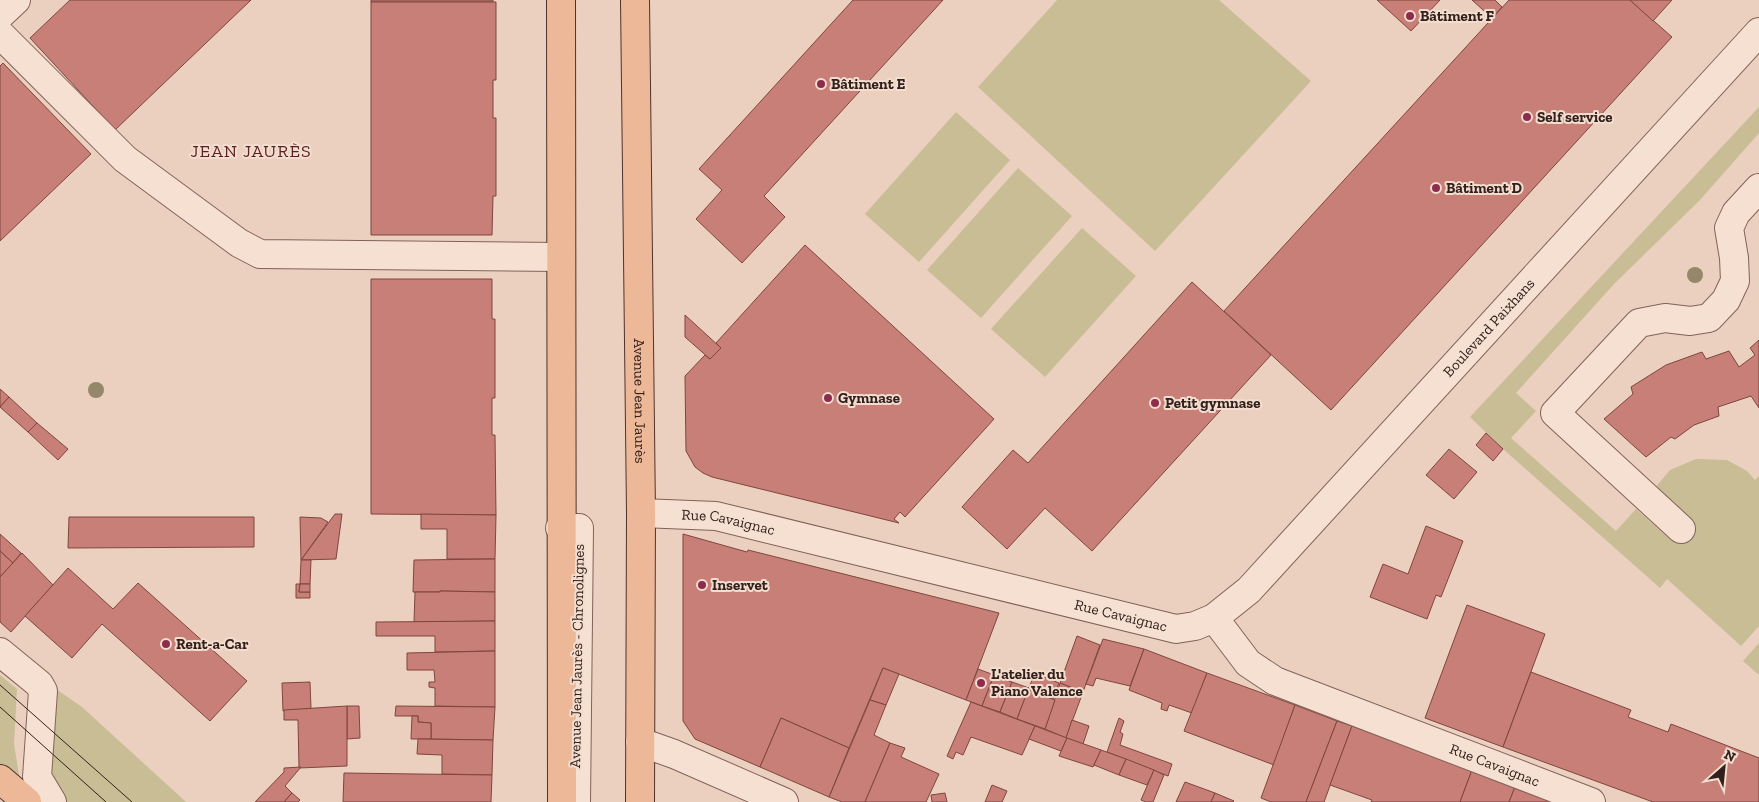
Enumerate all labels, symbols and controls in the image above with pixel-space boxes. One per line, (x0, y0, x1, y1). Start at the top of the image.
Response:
place label: Bâtiment F (1420, 7, 1494, 25)
marker: Bâtiment F (1404, 10, 1416, 22)
place label: Bâtiment E (831, 75, 905, 93)
marker: Bâtiment E (815, 78, 827, 90)
place label: Self service (1537, 108, 1612, 126)
marker: Self service (1521, 111, 1533, 123)
district label: JEAN JAURÈS (190, 140, 312, 162)
place label: Bâtiment D (1446, 179, 1522, 197)
marker: Bâtiment D (1430, 182, 1442, 194)
street label: Boulevard Paixhans (1439, 274, 1539, 381)
street label: Avenue Jean Jaurès (630, 338, 649, 464)
place label: Gymnase (838, 389, 900, 407)
marker: Gymnase (822, 392, 834, 404)
place label: Petit gymnase (1165, 394, 1260, 412)
marker: Petit gymnase (1149, 397, 1161, 409)
street label: Rue Cavaignac (681, 506, 777, 539)
street label: Avenue Jean Jaurès - Chronolignes (566, 544, 588, 768)
place label: Inservet (712, 576, 769, 594)
marker: Inservet (696, 579, 708, 591)
street label: Rue Cavaignac (1073, 595, 1169, 636)
place label: Rent-a-Car (176, 635, 249, 653)
marker: Rent-a-Car (160, 638, 172, 650)
place label: L'atelier du Piano Valence (991, 665, 1083, 700)
marker: L'atelier du Piano Valence (975, 677, 987, 689)
street label: Rue Cavaignac (1447, 740, 1542, 790)
north arrow (1699, 742, 1749, 792)
text: N (1721, 746, 1739, 766)

